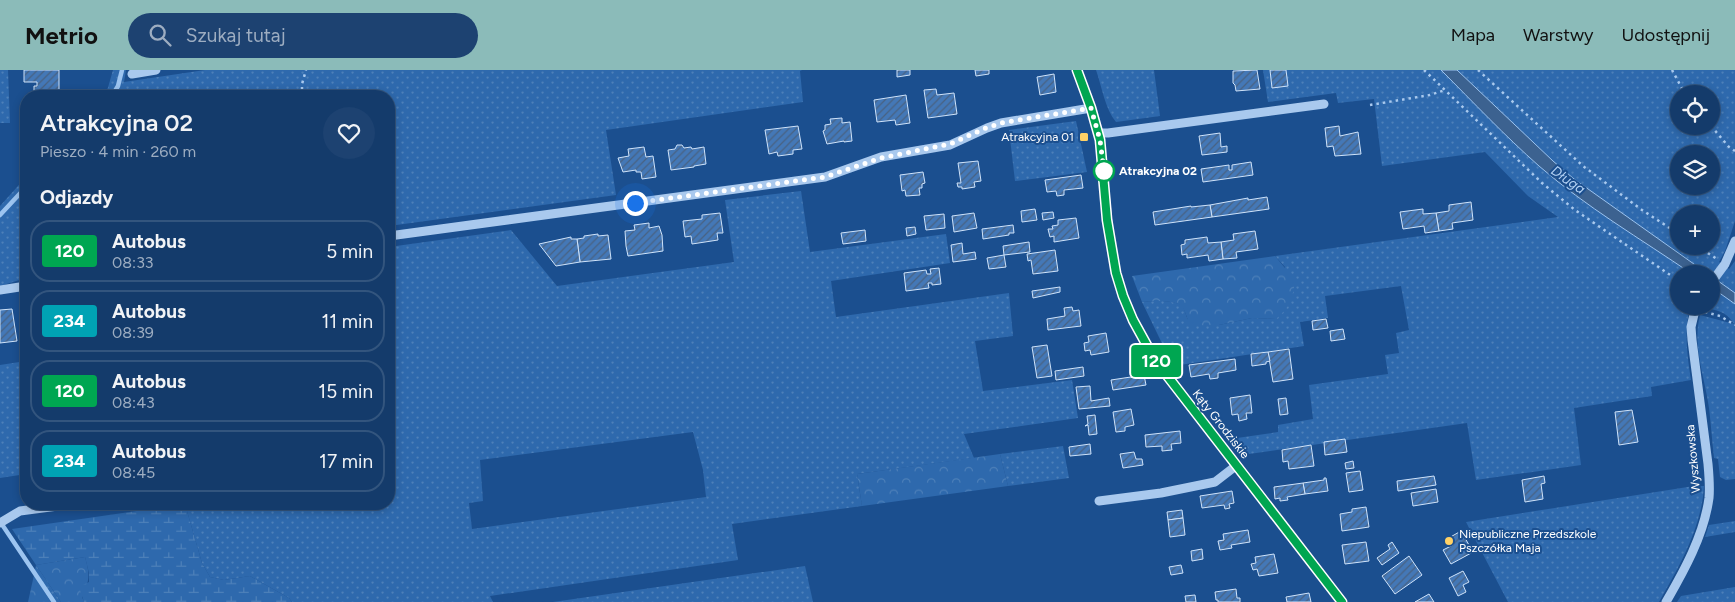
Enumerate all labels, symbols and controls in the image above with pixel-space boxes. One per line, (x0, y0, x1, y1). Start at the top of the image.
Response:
search box (128, 13, 478, 58)
text: Metrio (25, 21, 98, 50)
icon: search (146, 21, 174, 49)
text: Szukaj tutaj (186, 24, 286, 47)
text: Mapa (1451, 24, 1495, 46)
text: Warstwy (1523, 24, 1594, 46)
text: Udostępnij (1622, 24, 1710, 46)
map controls (1670, 85, 1720, 315)
button: locate (1670, 85, 1720, 135)
button: heart (323, 107, 375, 159)
text: Atrakcyjna 02 (40, 108, 193, 137)
place label: Atrakcyjna 01 (1001, 130, 1074, 144)
marker: Atrakcyjna 01 (1078, 131, 1090, 143)
text: Pieszo · 4 min · 260 m (40, 142, 196, 161)
button: layers (1670, 145, 1720, 195)
marker: Atrakcyjna 02 (1093, 160, 1115, 182)
water label: Długa (1548, 162, 1588, 198)
place label: Atrakcyjna 02 (1119, 164, 1197, 178)
text: Odjazdy (40, 186, 113, 209)
your location (623, 191, 648, 216)
button: + (1670, 205, 1720, 255)
text: Autobus (112, 230, 186, 253)
text: 120 (55, 240, 84, 262)
text: 5 min (326, 240, 373, 263)
text: 08:33 (112, 253, 154, 272)
button: − (1670, 265, 1720, 315)
text: Autobus (112, 300, 186, 323)
text: 234 (54, 310, 85, 332)
text: 11 min (321, 310, 373, 333)
text: 08:39 (112, 323, 154, 342)
line badge: 120 (1127, 345, 1185, 377)
text: 120 (1141, 350, 1171, 372)
text: Autobus (112, 370, 186, 393)
text: 120 (55, 380, 84, 402)
text: 15 min (318, 380, 373, 403)
street label: Kąty Grodziskie (1190, 387, 1253, 462)
text: 08:43 (112, 393, 155, 412)
street label: Wyszkowska (1683, 424, 1703, 494)
text: Autobus (112, 440, 186, 463)
text: 234 (54, 450, 85, 472)
text: 17 min (319, 450, 373, 473)
text: 08:45 (112, 463, 155, 482)
place label: Niepubliczne Przedszkole Pszczółka Maja (1459, 527, 1597, 555)
marker: Niepubliczne Przedszkole Pszczółka Maja (1443, 535, 1455, 547)

